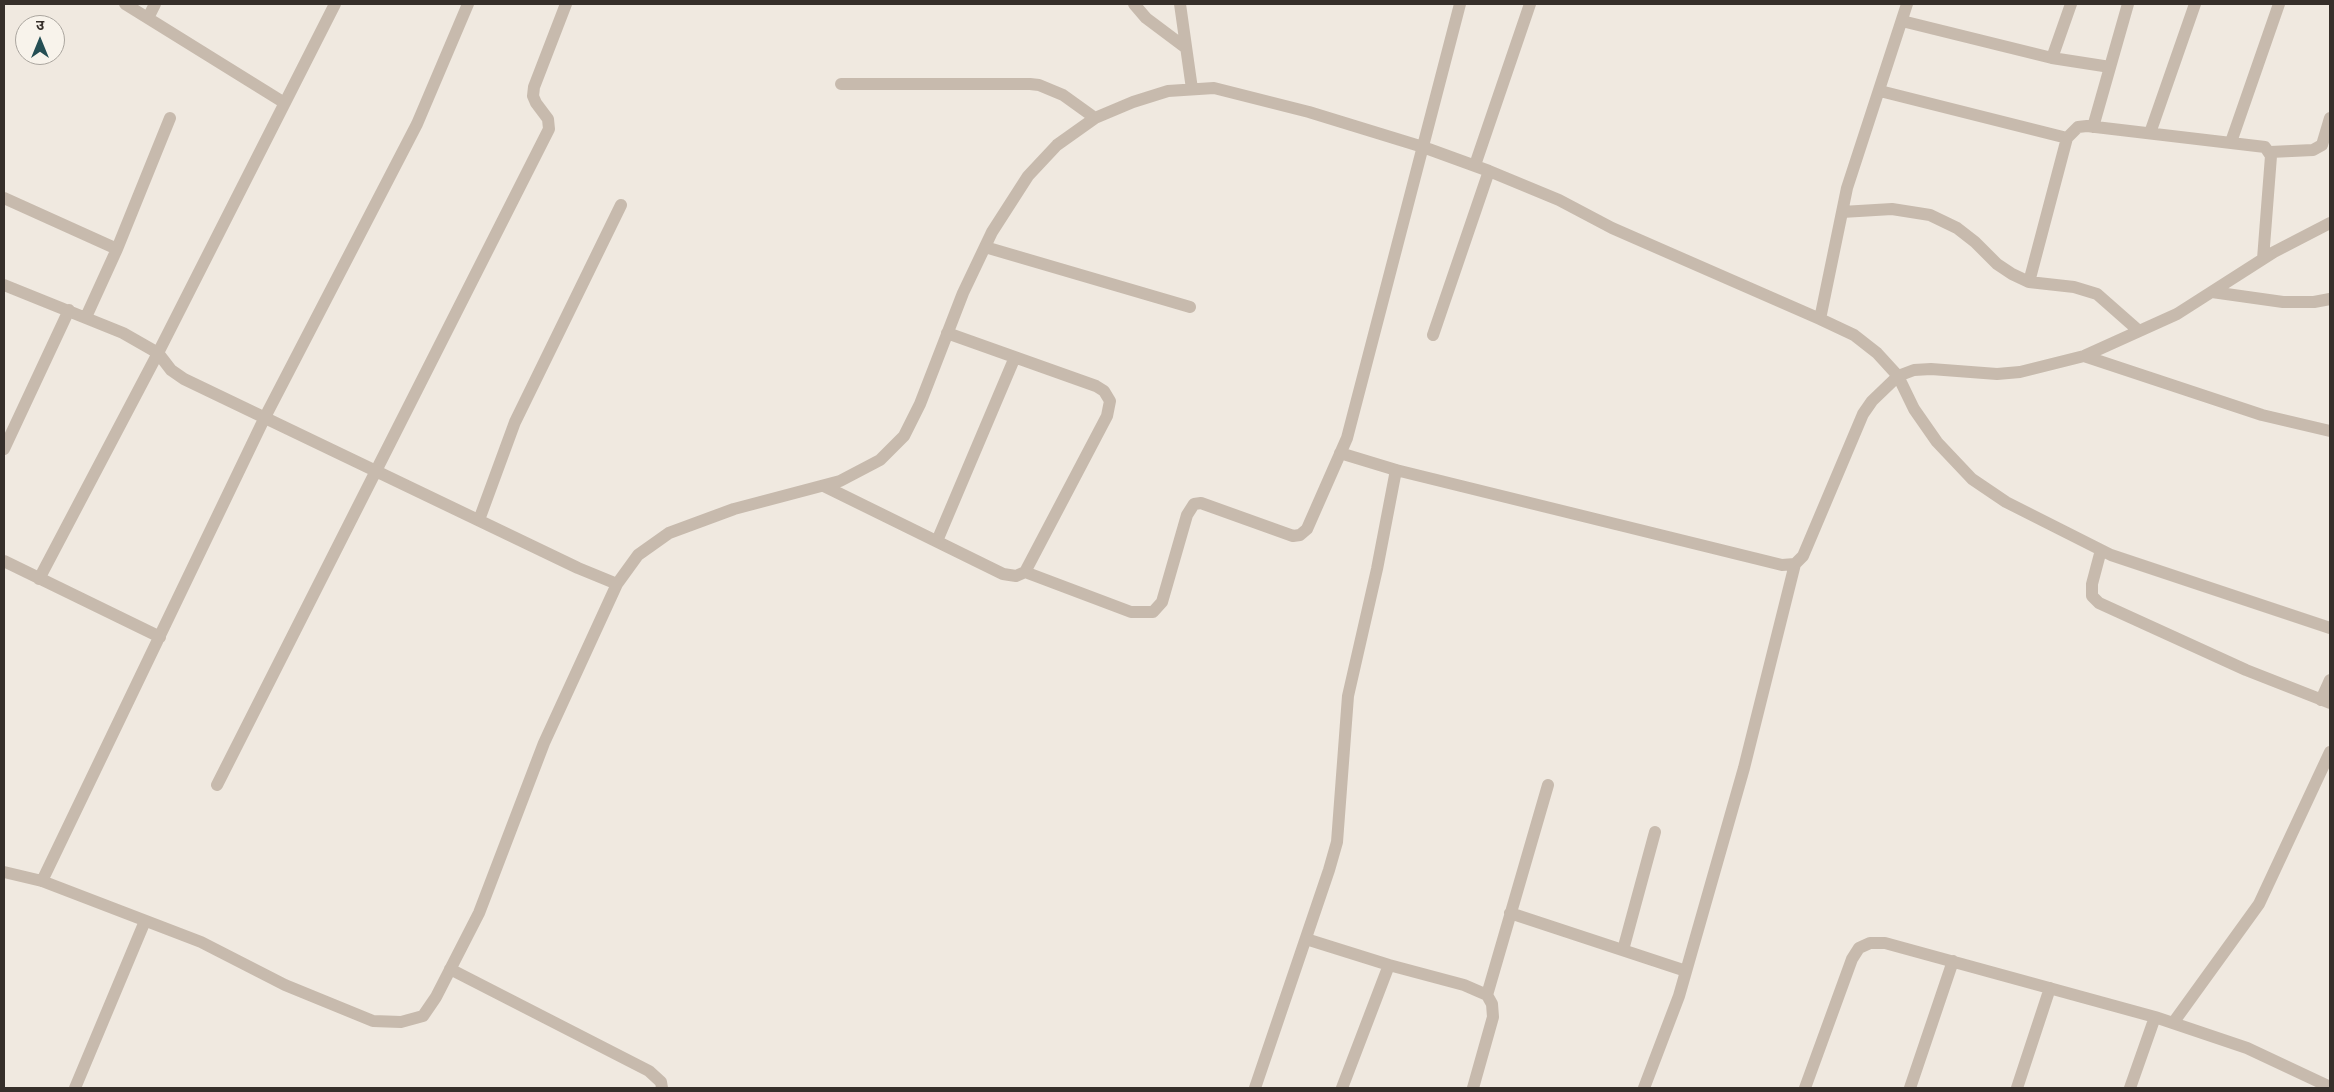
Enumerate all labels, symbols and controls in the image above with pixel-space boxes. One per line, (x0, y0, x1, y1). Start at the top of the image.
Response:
north arrow (15, 15, 65, 65)
text: उ (36, 17, 44, 34)

